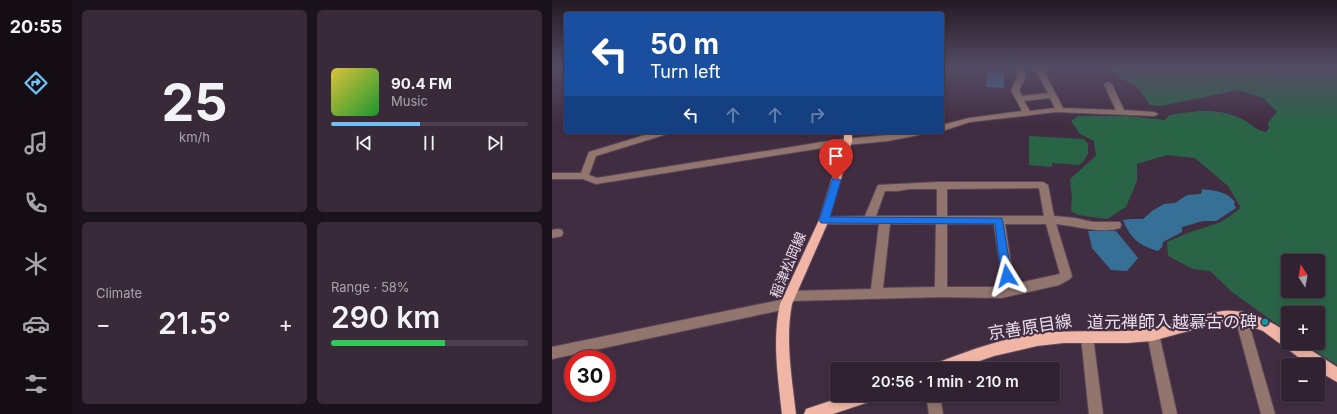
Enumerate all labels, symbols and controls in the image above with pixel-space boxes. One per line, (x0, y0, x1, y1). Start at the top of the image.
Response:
text: 20:55 (10, 16, 62, 37)
text: 50 m (650, 27, 719, 61)
icon: left (584, 28, 636, 80)
text: Turn left (650, 61, 720, 82)
icon: directions (22, 69, 50, 97)
text: 25 (162, 71, 228, 134)
text: 90.4 FM (391, 74, 452, 93)
text: Music (391, 93, 428, 109)
icon: left (680, 104, 702, 126)
icon: ahead (722, 104, 744, 126)
icon: ahead (764, 104, 786, 126)
icon: right (806, 104, 828, 126)
icon: music (22, 129, 50, 157)
text: km/h (179, 129, 210, 145)
icon: previous (353, 132, 375, 154)
icon: pause (418, 132, 440, 154)
icon: next (484, 132, 506, 154)
pin (819, 139, 853, 180)
icon: arrive (825, 145, 847, 167)
icon: phone (22, 189, 50, 217)
street label: 稲津松岡線 (766, 229, 809, 300)
icon: climate (22, 250, 50, 278)
north arrow (1281, 254, 1325, 298)
map controls (1281, 254, 1325, 402)
position arrow (986, 255, 1028, 297)
text: Range · 58% (331, 279, 410, 295)
text: Climate (96, 285, 142, 301)
text: 290 km (331, 299, 440, 335)
text: 21.5° (158, 305, 231, 341)
button: + (1281, 306, 1325, 350)
icon: car (22, 310, 50, 338)
street label: 京善原目線 (986, 310, 1074, 344)
text: − (96, 311, 111, 337)
text: + (278, 311, 293, 337)
place label: 道元禅師入越慕古の碑 (1087, 312, 1257, 332)
marker: 道元禅師入越慕古の碑 (1260, 317, 1270, 327)
speed limit sign: 30 (564, 350, 616, 402)
button: − (1281, 358, 1325, 402)
icon: filters (22, 370, 50, 398)
text: 20:56 · 1 min · 210 m (871, 372, 1019, 391)

